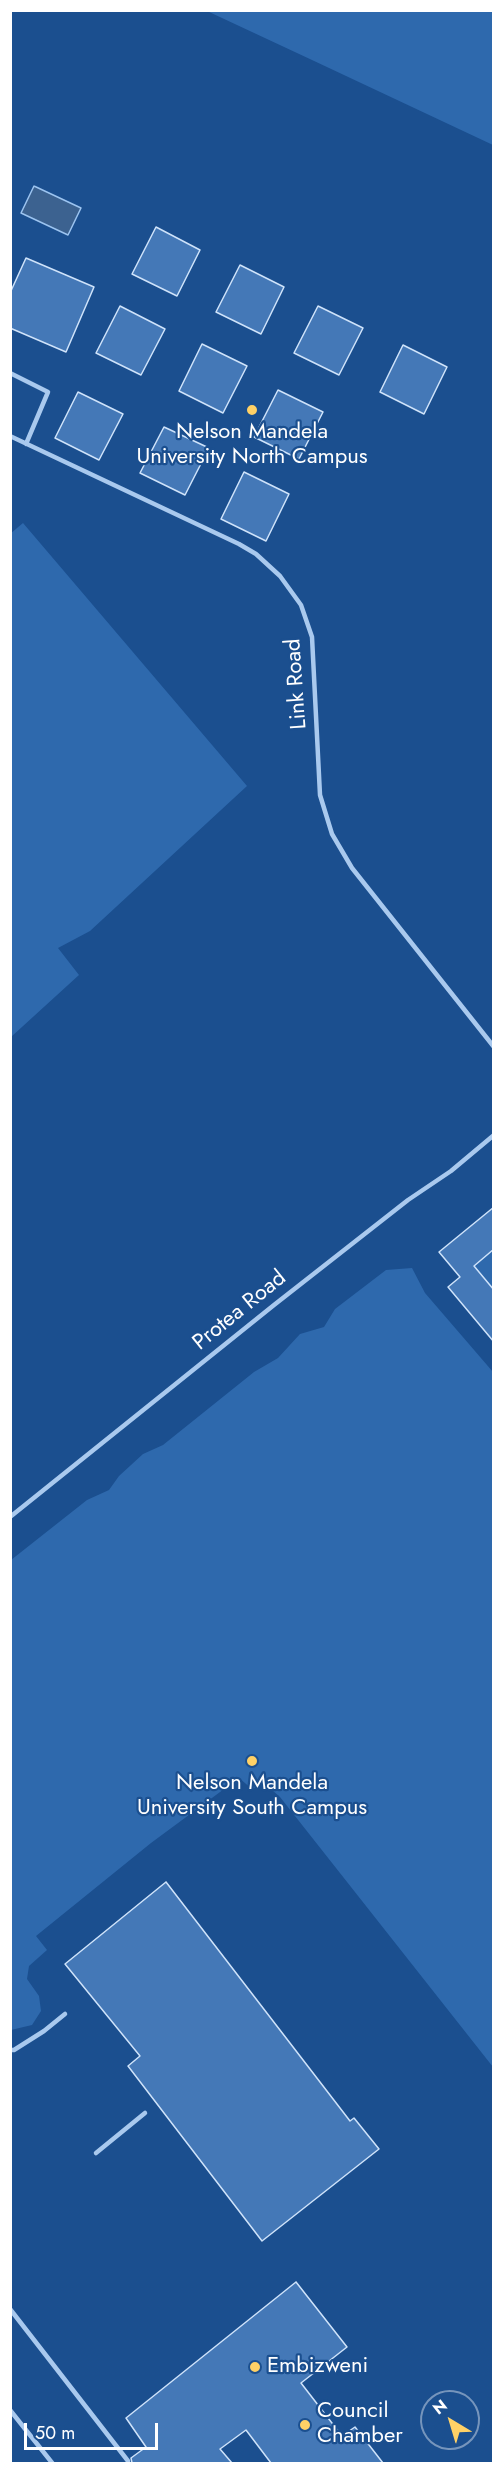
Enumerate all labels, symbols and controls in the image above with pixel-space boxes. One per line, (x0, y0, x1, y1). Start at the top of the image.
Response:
marker: Nelson Mandela University North Campus (245, 403, 259, 417)
place label: Nelson Mandela University North Campus (136, 420, 368, 472)
street label: Link Road (281, 638, 313, 730)
street label: Protea Road (188, 1265, 292, 1357)
marker: Nelson Mandela University South Campus (245, 1754, 259, 1768)
place label: Nelson Mandela University South Campus (137, 1771, 367, 1822)
place label: Embizweni (267, 2354, 368, 2380)
marker: Embizweni (248, 2360, 262, 2374)
north arrow (420, 2390, 480, 2450)
text: N (428, 2394, 452, 2420)
place label: Council Chamber (317, 2399, 403, 2450)
scale bar (27, 2411, 160, 2449)
marker: Council Chamber (298, 2418, 312, 2432)
text: 50 m (35, 2420, 75, 2446)

